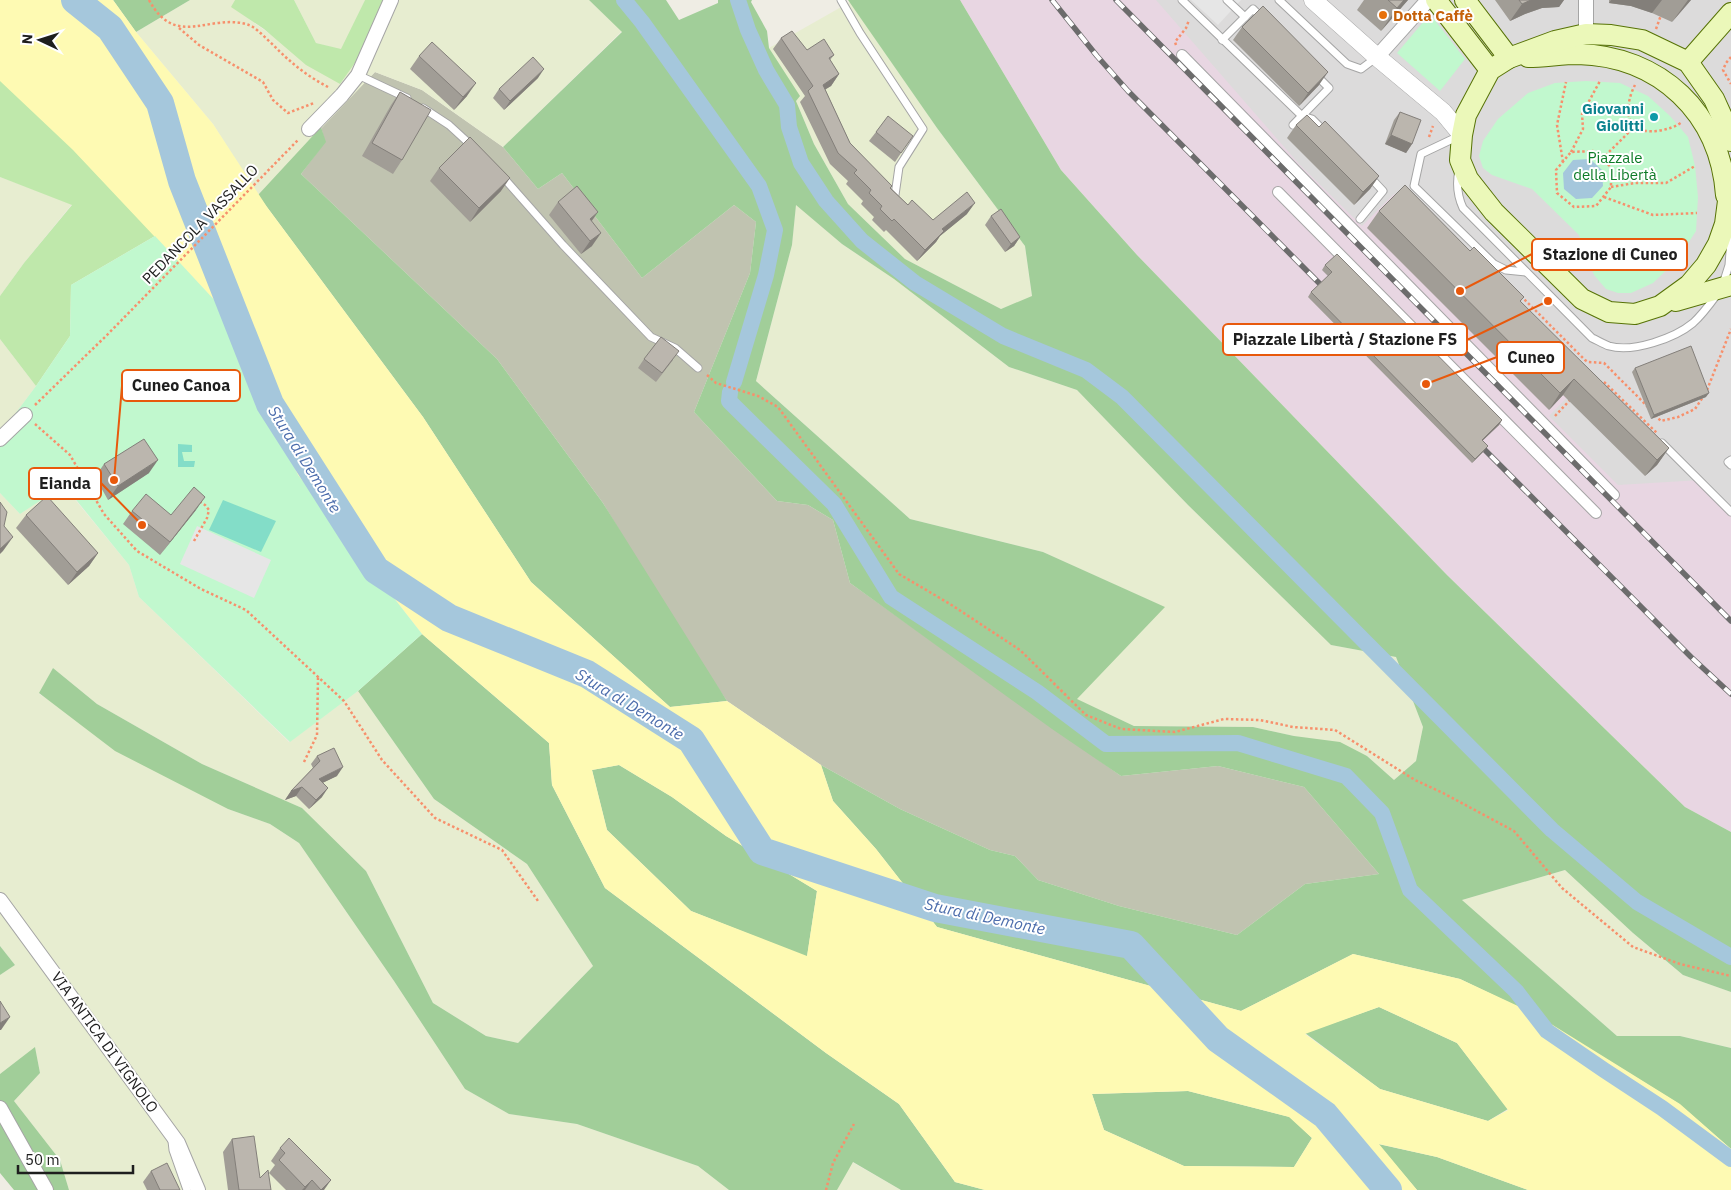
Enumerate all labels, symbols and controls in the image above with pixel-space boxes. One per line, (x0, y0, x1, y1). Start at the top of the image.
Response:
place label: Dotta Caffè (1393, 6, 1473, 25)
marker: Dotta Caffè (1377, 9, 1389, 21)
north arrow (15, 15, 65, 65)
text: N (18, 33, 36, 45)
place label: Giovanni Giolitti (1582, 99, 1644, 135)
marker: Giovanni Giolitti (1648, 111, 1660, 123)
park label: Piazzale della Libertà (1573, 148, 1657, 184)
street label: PEDANCOLA VASSALLO (138, 160, 262, 288)
callout: Stazione di Cuneo (1532, 239, 1687, 270)
text: Stazione di Cuneo (1543, 244, 1677, 264)
callout: Piazzale Libertà / Stazione FS (1223, 324, 1467, 355)
text: Piazzale Libertà / Stazione FS (1233, 329, 1457, 349)
callout: Cuneo (1497, 342, 1564, 373)
text: Cuneo (1507, 347, 1555, 367)
callout: Cuneo Canoa (122, 370, 240, 401)
text: Cuneo Canoa (132, 375, 230, 395)
water label: Stura di Demonte (264, 402, 346, 516)
callout: Eianda (29, 468, 101, 499)
text: Eianda (39, 473, 91, 493)
water label: Stura di Demonte (572, 664, 688, 744)
water label: Stura di Demonte (923, 893, 1047, 939)
street label: VIA ANTICA DI VIGNOLO (47, 968, 163, 1116)
scale bar (18, 1142, 132, 1174)
text: 50 m (25, 1150, 60, 1169)

